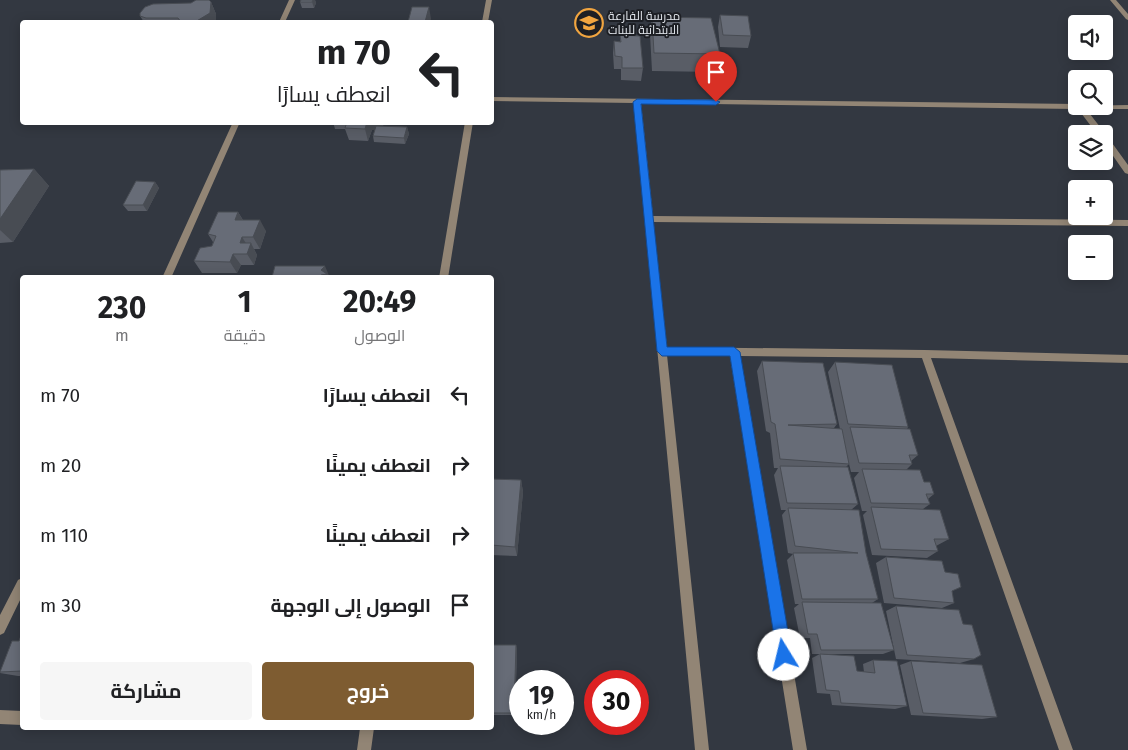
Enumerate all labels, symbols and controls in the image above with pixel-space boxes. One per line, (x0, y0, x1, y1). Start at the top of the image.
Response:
school or university icon: مدرسة الفارعة الابتدائية للبنات (574, 8, 604, 38)
place label: مدرسة الفارعة الابتدائية للبنات (608, 9, 680, 37)
map controls (1068, 15, 1113, 280)
button: sound (1068, 15, 1113, 60)
text: 70 m (317, 31, 391, 73)
icon: left (409, 40, 474, 105)
pin (695, 51, 737, 102)
icon: arrive (702, 58, 730, 86)
button: search (1068, 70, 1113, 115)
text: انعطف يسارًا (277, 81, 391, 108)
button: layers (1068, 125, 1113, 170)
button: + (1068, 180, 1113, 225)
button: − (1068, 235, 1113, 280)
text: 1 (238, 284, 252, 320)
text: 20:49 (343, 284, 416, 320)
text: 230 (98, 290, 146, 326)
text: m (115, 326, 129, 345)
text: دقيقة (224, 326, 265, 345)
text: الوصول (354, 326, 405, 345)
icon: left (446, 381, 474, 409)
text: 70 m (40, 384, 80, 407)
text: انعطف يسارًا (323, 384, 431, 407)
icon: right (446, 451, 474, 479)
text: 20 m (40, 454, 81, 477)
text: انعطف يمينًا (325, 454, 431, 477)
icon: right (446, 521, 474, 549)
text: 110 m (40, 524, 88, 547)
text: انعطف يمينًا (325, 524, 431, 547)
icon: arrive (446, 591, 474, 619)
text: 30 m (40, 594, 81, 617)
text: الوصول إلى الوجهة (271, 594, 431, 617)
position arrow (757, 628, 809, 680)
button: مشاركة (40, 662, 252, 720)
button: خروج (262, 662, 474, 720)
speed limit sign: 30 (584, 670, 649, 735)
text: 19 (529, 681, 554, 711)
text: km/h (527, 708, 556, 722)

